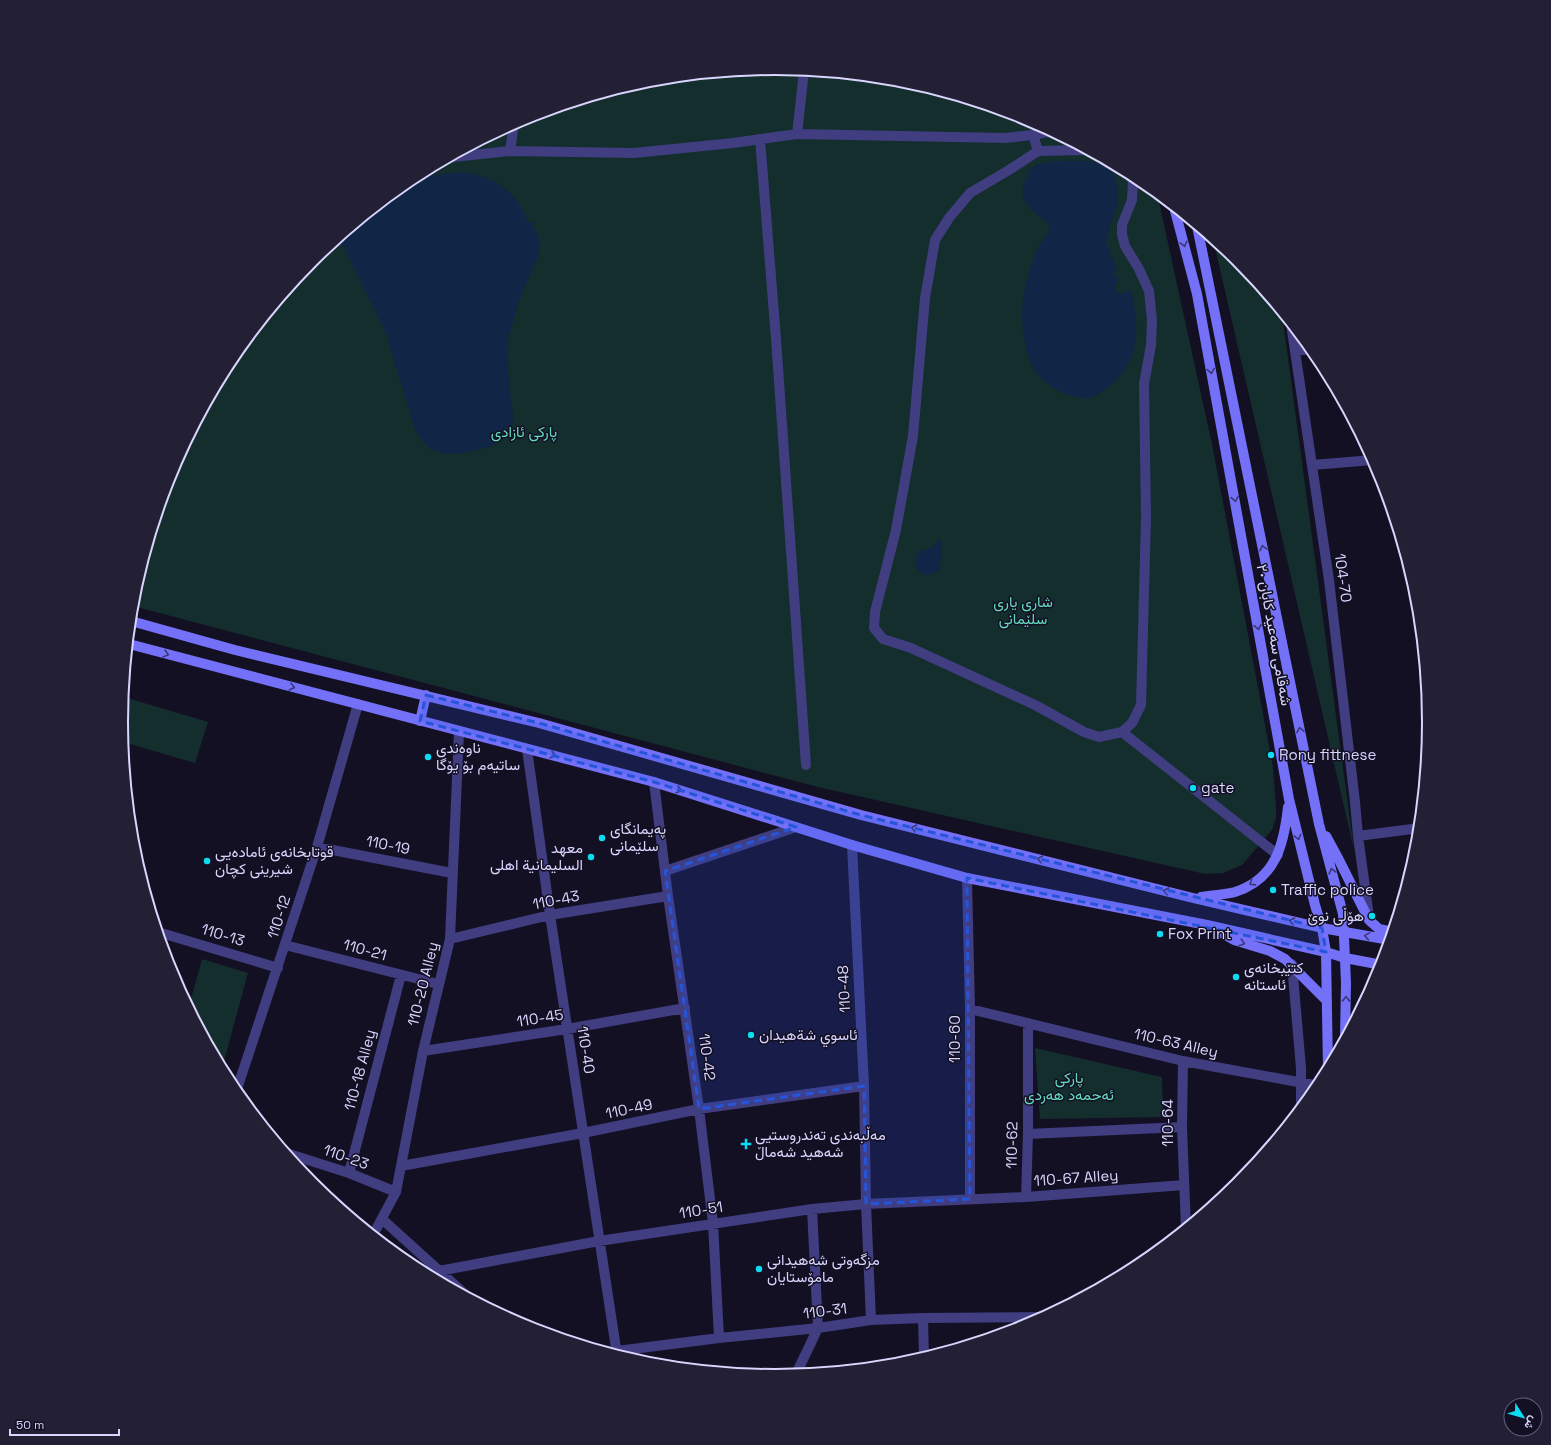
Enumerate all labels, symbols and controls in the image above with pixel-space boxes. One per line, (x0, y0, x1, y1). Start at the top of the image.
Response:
one-way arrow (1179, 241, 1187, 247)
one-way arrow (1206, 368, 1215, 374)
park label: پارکی ئازادی (491, 422, 557, 442)
one-way arrow (1230, 496, 1238, 502)
one-way arrow (1259, 545, 1267, 551)
street label: 104-70 (1331, 552, 1356, 604)
street label: شەقامی سەعید کابان ٢٠ (1252, 563, 1296, 708)
park label: شاری یاری سلێمانی (993, 592, 1053, 629)
one-way arrow (1253, 624, 1261, 630)
one-way arrow (163, 650, 170, 658)
one-way arrow (288, 682, 295, 691)
one-way arrow (1296, 727, 1304, 734)
place label: ناوەندی ساتیەم بۆ یۆگا (436, 738, 520, 775)
place label: Rony fittnese (1279, 745, 1377, 764)
marker: Rony fittnese (1266, 750, 1276, 760)
one-way arrow (550, 751, 557, 759)
marker: ناوەندی ساتیەم بۆ یۆگا (423, 752, 433, 762)
place label: gate (1201, 778, 1234, 797)
marker: gate (1188, 783, 1198, 793)
one-way arrow (675, 785, 682, 794)
place label: پەیمانگای سلێمانی (610, 819, 666, 856)
one-way arrow (910, 824, 917, 833)
street label: 110-19 (364, 831, 412, 858)
marker: پەیمانگای سلێمانی (597, 833, 607, 843)
one-way arrow (1294, 834, 1302, 840)
place label: معهد السلیمانیة اهلى (490, 838, 583, 875)
place label: قوتابخانەی ئامادەیی شیرینی کچان (215, 842, 334, 879)
marker: معهد السلیمانیة اهلى (586, 852, 596, 862)
marker: قوتابخانەی ئامادەیی شیرینی کچان (202, 856, 212, 866)
one-way arrow (1036, 856, 1043, 864)
one-way arrow (1328, 868, 1336, 874)
one-way arrow (1249, 879, 1256, 886)
place label: Traffic police (1281, 880, 1374, 899)
marker: Traffic police (1268, 885, 1278, 895)
street label: 110-43 (531, 886, 581, 913)
one-way arrow (1163, 887, 1170, 896)
street label: 110-12 (263, 893, 294, 941)
place label: ھۆڵی نوێ (1307, 906, 1364, 926)
marker: ھۆڵی نوێ (1367, 911, 1377, 921)
one-way arrow (1289, 917, 1296, 926)
street label: 110-13 (199, 919, 247, 950)
place label: Fox Print (1168, 924, 1232, 943)
marker: Fox Print (1155, 929, 1165, 939)
one-way arrow (1364, 932, 1370, 941)
street label: 110-21 (341, 935, 389, 964)
one-way arrow (1239, 938, 1246, 947)
street label: 110-20 Alley (403, 940, 442, 1028)
place label: کتێبخانەی ئاستانە (1244, 958, 1304, 994)
street label: 110-48 (833, 965, 854, 1013)
marker: کتێبخانەی ئاستانە (1231, 972, 1241, 982)
one-way arrow (1342, 996, 1350, 1002)
street label: 110-45 (515, 1004, 565, 1031)
street label: 110-60 (945, 1015, 964, 1063)
street label: 110-63 Alley (1132, 1024, 1220, 1061)
street label: 110-40 (573, 1025, 600, 1075)
place label: ئاسوي شةهيدان (759, 1025, 858, 1048)
street label: 110-18 Alley (340, 1027, 379, 1112)
marker: ئاسوي شةهيدان (746, 1030, 756, 1040)
street label: 110-42 (695, 1032, 720, 1082)
park label: پارکی ئەحمەد هەردی (1024, 1068, 1114, 1105)
street label: 110-49 (604, 1094, 654, 1123)
street label: 110-64 (1158, 1099, 1177, 1147)
street label: 110-62 (1002, 1121, 1021, 1169)
place label: مەڵبەندی تەندروستیی شەهید شەماڵ (755, 1125, 886, 1161)
marker: مەڵبەندی تەندروستیی شەهید شەماڵ (740, 1138, 752, 1150)
street label: 110-23 (321, 1140, 371, 1173)
street label: 110-67 Alley (1033, 1165, 1119, 1190)
street label: 110-51 (678, 1197, 724, 1222)
place label: مزگەوتی شەهیدانی مامۆستایان (767, 1250, 880, 1286)
marker: مزگەوتی شەهیدانی مامۆستایان (754, 1264, 764, 1274)
street label: 110-31 (802, 1298, 848, 1323)
north arrow (1503, 1397, 1543, 1437)
scale bar (10, 1411, 119, 1437)
text: ش (1521, 1414, 1541, 1433)
text: 50 m (16, 1417, 44, 1433)

